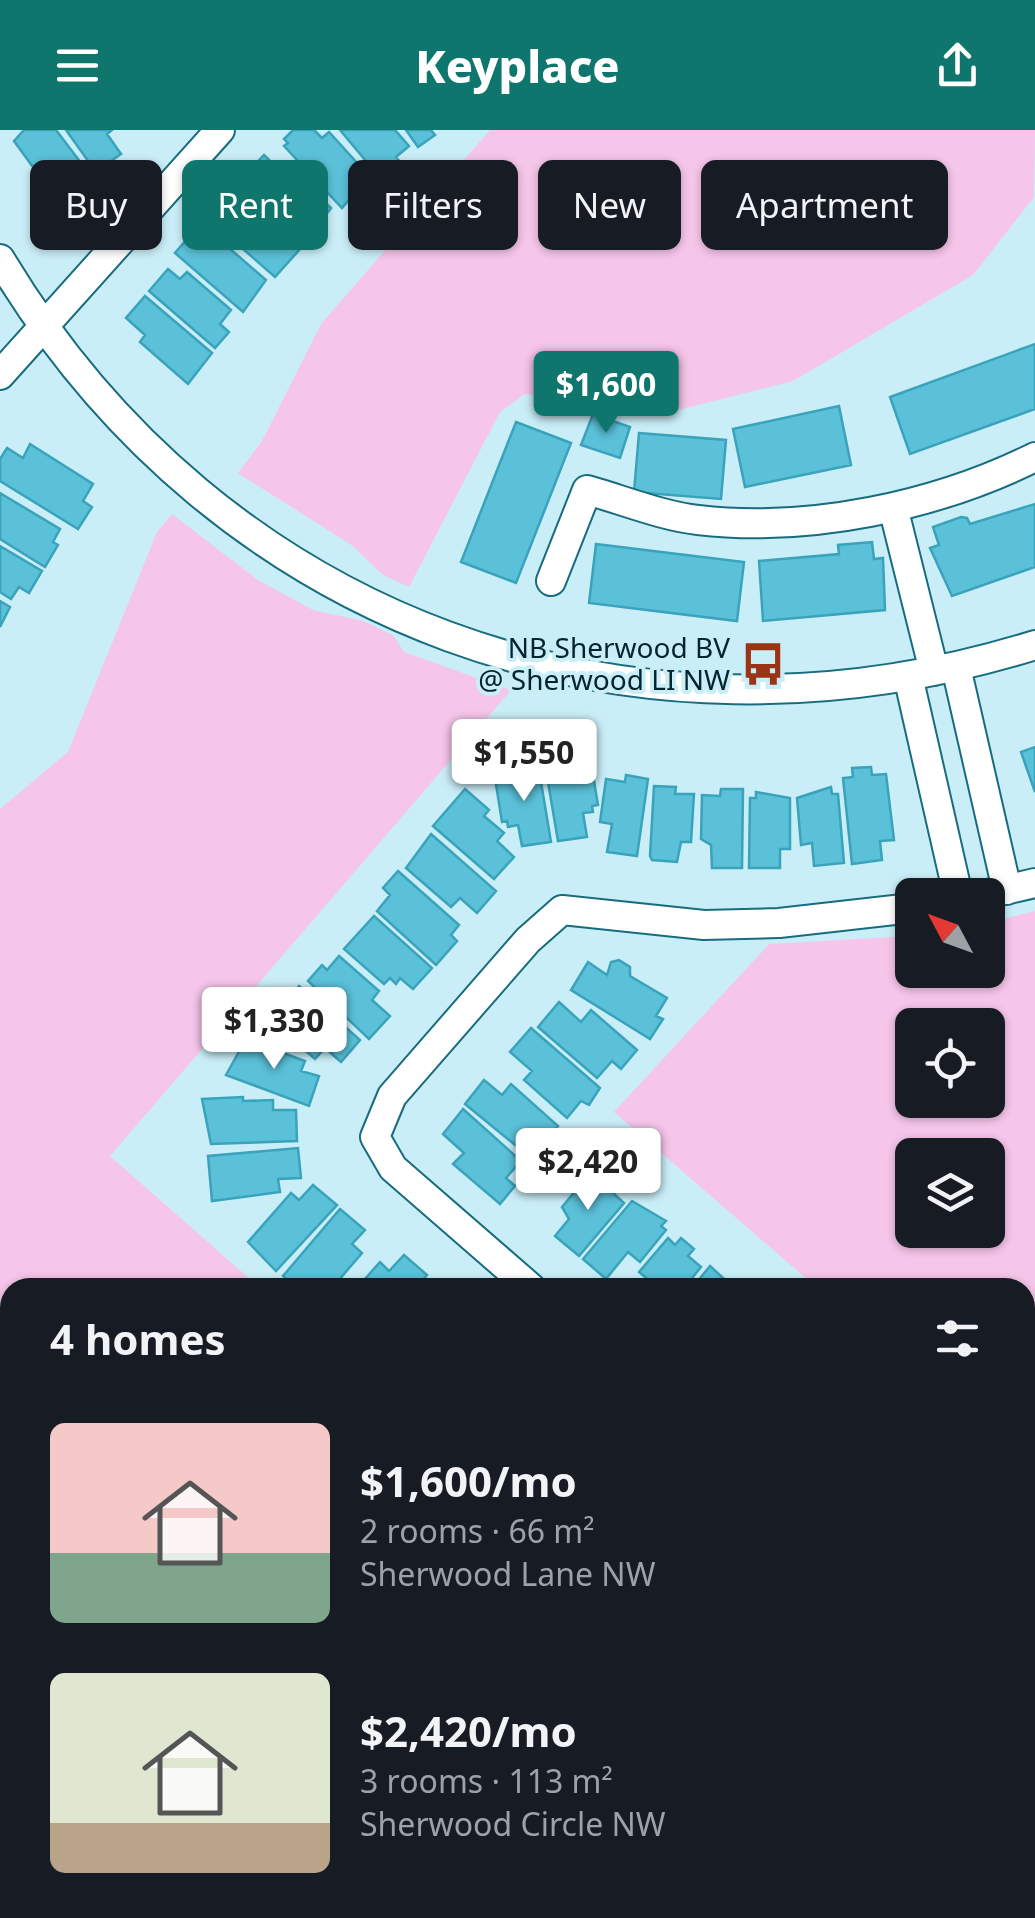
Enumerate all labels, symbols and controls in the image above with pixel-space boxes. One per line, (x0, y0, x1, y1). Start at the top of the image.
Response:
text: Keyplace (415, 35, 620, 96)
icon: menu (50, 38, 105, 93)
icon: share (930, 38, 985, 93)
chip: Buy (30, 160, 162, 250)
chip: Rent (182, 160, 328, 250)
chip: Filters (348, 160, 518, 250)
chip: New (538, 160, 681, 250)
chip: Apartment (701, 160, 948, 250)
pin: $1,600 (525, 351, 687, 436)
text: $1,600 (556, 362, 656, 405)
place label: NB Sherwood BV @ Sherwood LI NW (478, 628, 730, 698)
bus stop icon: NB Sherwood BV @ Sherwood LI NW (739, 640, 787, 688)
pin: $1,550 (443, 719, 605, 804)
text: $1,550 (474, 730, 574, 773)
north arrow (895, 878, 1005, 988)
map controls (895, 878, 1005, 1248)
pin: $1,330 (193, 987, 355, 1072)
text: $1,330 (224, 998, 324, 1041)
button: locate (895, 1008, 1005, 1118)
pin: $2,420 (507, 1128, 669, 1213)
button: layers (895, 1138, 1005, 1248)
text: $2,420 (538, 1139, 638, 1182)
text: 4 homes (50, 1310, 226, 1367)
icon: filters (930, 1311, 985, 1366)
text: $1,600/mo (360, 1452, 577, 1509)
icon: home (130, 1463, 250, 1583)
text: 2 rooms · 66 m² (360, 1509, 594, 1552)
text: Sherwood Lane NW (360, 1552, 655, 1595)
text: $2,420/mo (360, 1702, 577, 1759)
icon: home (130, 1713, 250, 1833)
text: 3 rooms · 113 m² (360, 1759, 613, 1802)
text: Sherwood Circle NW (360, 1802, 666, 1845)

